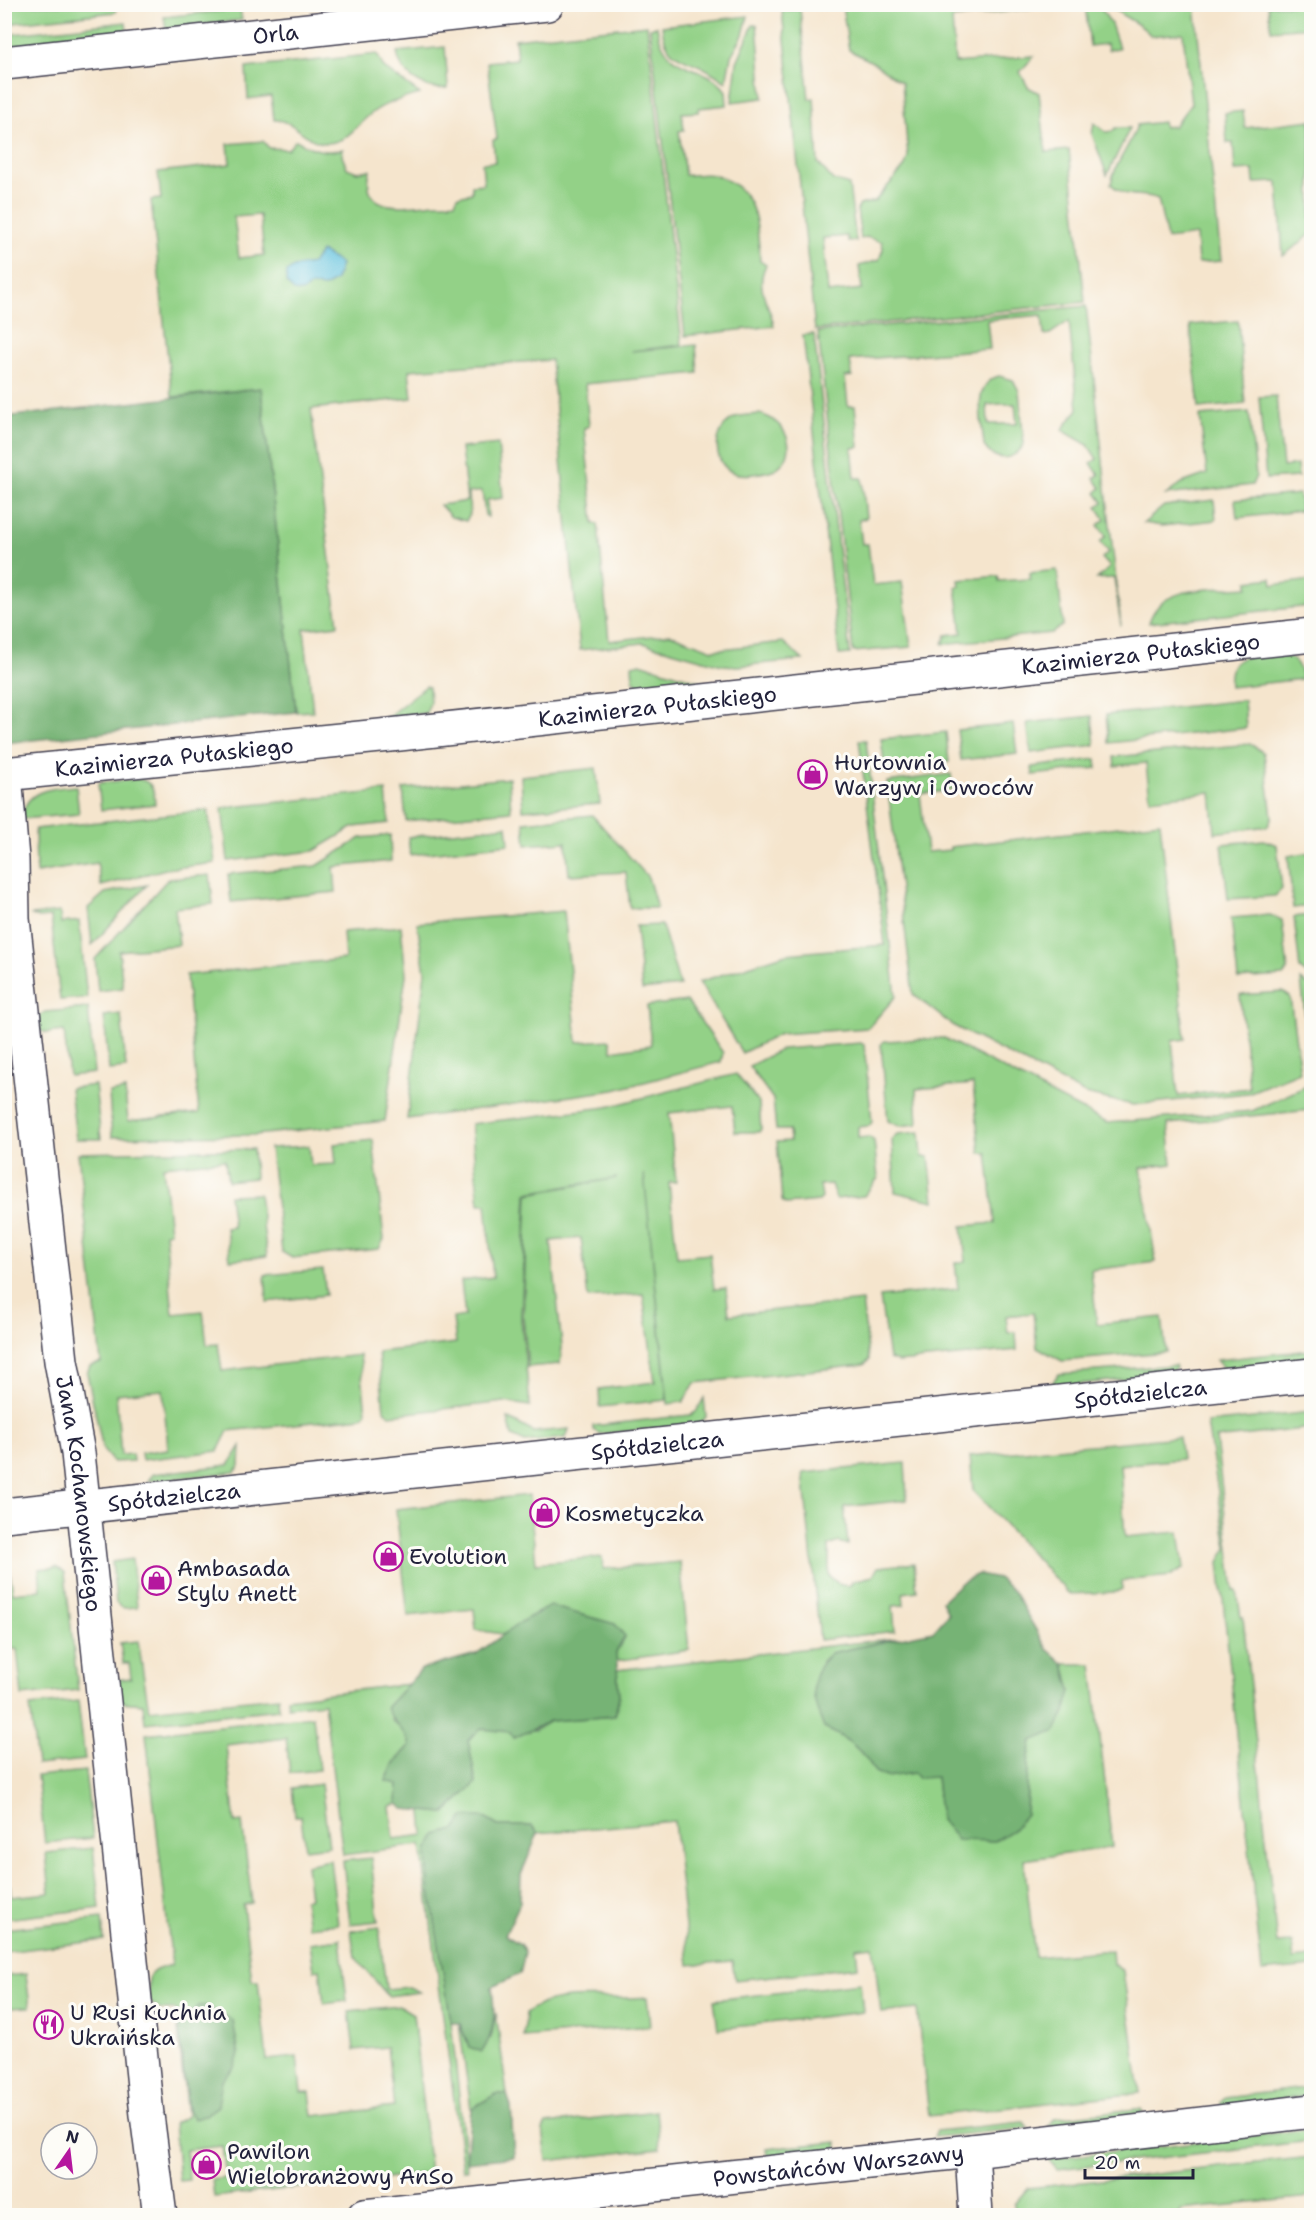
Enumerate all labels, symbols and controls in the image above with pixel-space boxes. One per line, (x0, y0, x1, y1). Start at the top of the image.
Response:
street label: Orla (251, 17, 300, 51)
street label: Kazimierza Pułaskiego (1020, 627, 1261, 681)
street label: Kazimierza Pułaskiego (537, 679, 778, 734)
street label: Kazimierza Pułaskiego (53, 731, 295, 784)
place label: Hurtownia Warzyw i Owoców (834, 748, 1034, 802)
shop icon: Hurtownia Warzyw i Owoców (797, 759, 829, 791)
street label: Spółdzielcza (1073, 1372, 1209, 1415)
street label: Jana Kochanowskiego (49, 1373, 108, 1613)
street label: Spółdzielcza (589, 1424, 726, 1467)
street label: Spółdzielcza (106, 1476, 242, 1519)
shop icon: Kosmetyczka (528, 1497, 560, 1529)
place label: Kosmetyczka (565, 1499, 704, 1528)
shop icon: Evolution (372, 1540, 404, 1572)
place label: Evolution (409, 1542, 507, 1571)
place label: Ambasada Stylu Anett (177, 1554, 297, 1608)
shop icon: Ambasada Stylu Anett (140, 1565, 172, 1597)
place label: U Rusi Kuchnia Ukraińska (70, 1998, 226, 2052)
restaurant icon: U Rusi Kuchnia Ukraińska (33, 2009, 65, 2041)
north arrow (39, 2121, 99, 2181)
text: N (64, 2125, 81, 2149)
place label: Pawilon Wielobranżowy AnSo (227, 2137, 454, 2191)
street label: Powstańców Warszawy (711, 2138, 965, 2194)
scale bar (1085, 2142, 1193, 2180)
shop icon: Pawilon Wielobranżowy AnSo (190, 2148, 222, 2180)
text: 20 m (1094, 2151, 1140, 2175)

